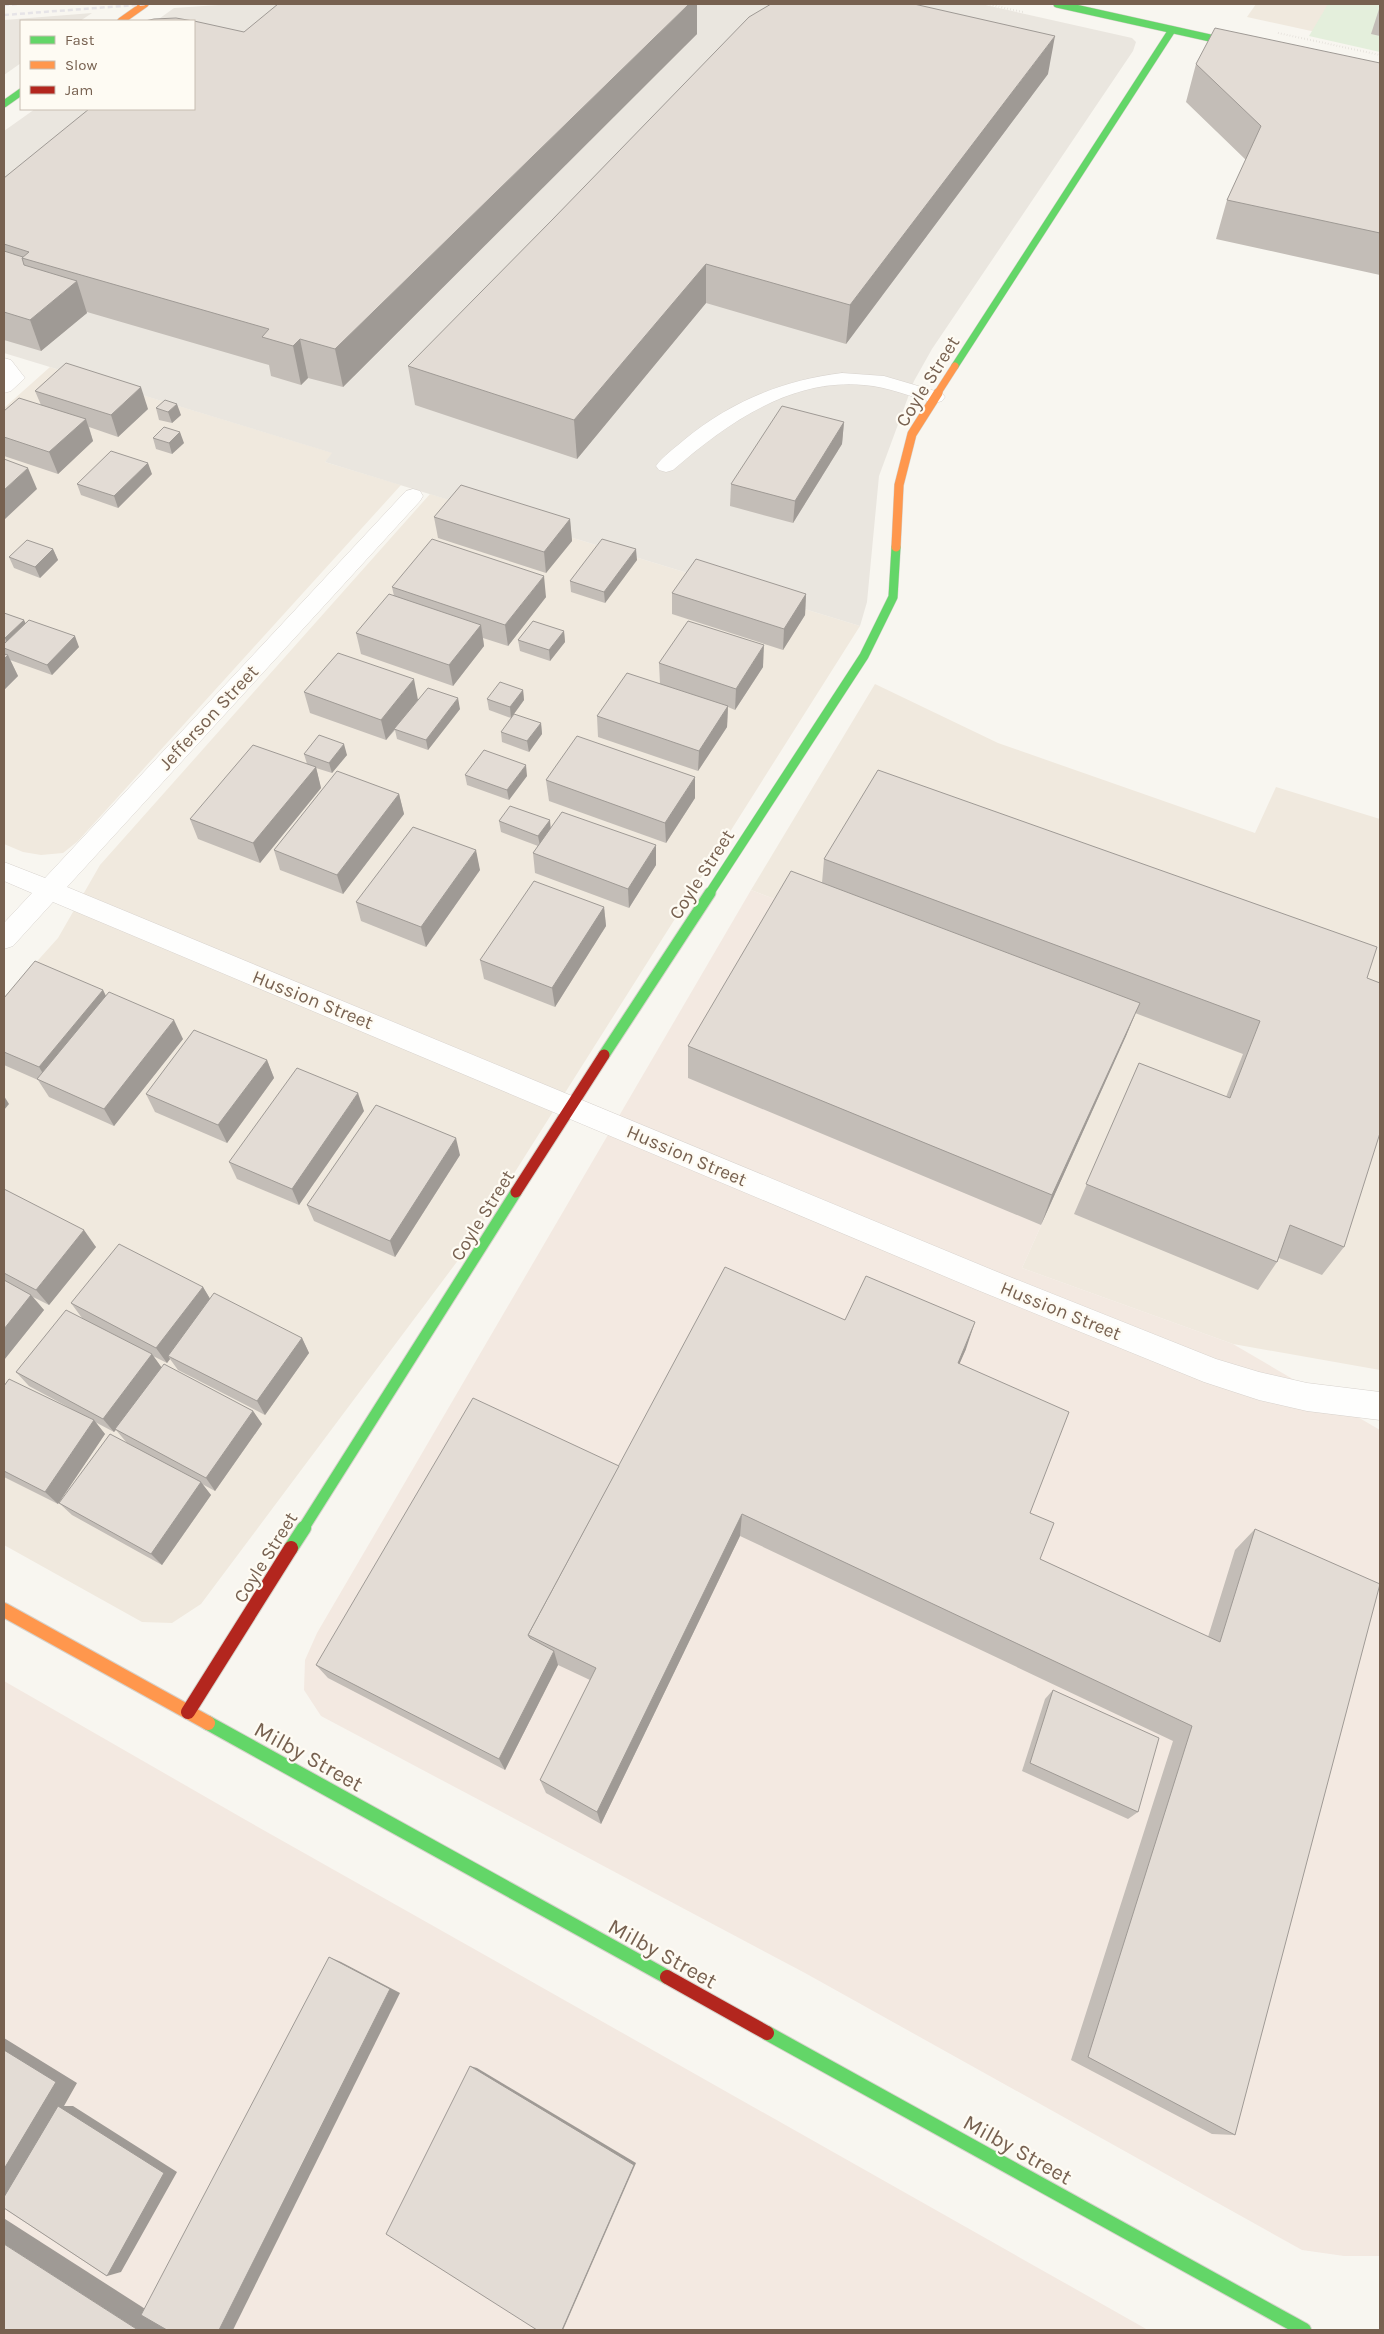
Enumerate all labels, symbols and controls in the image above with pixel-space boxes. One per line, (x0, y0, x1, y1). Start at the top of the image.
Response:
legend (20, 20, 195, 110)
text: Fast (65, 31, 95, 49)
text: Slow (65, 56, 97, 74)
text: Jam (65, 81, 93, 99)
street label: Coyle Street (891, 332, 964, 431)
street label: Jefferson Street (154, 661, 263, 775)
street label: Coyle Street (665, 826, 739, 924)
street label: Hussion Street (249, 966, 376, 1034)
street label: Hussion Street (623, 1121, 750, 1191)
street label: Coyle Street (446, 1166, 519, 1265)
street label: Hussion Street (997, 1277, 1124, 1345)
street label: Coyle Street (229, 1508, 302, 1607)
street label: Milby Street (250, 1716, 367, 1797)
street label: Milby Street (604, 1913, 721, 1994)
street label: Milby Street (959, 2109, 1076, 2190)

